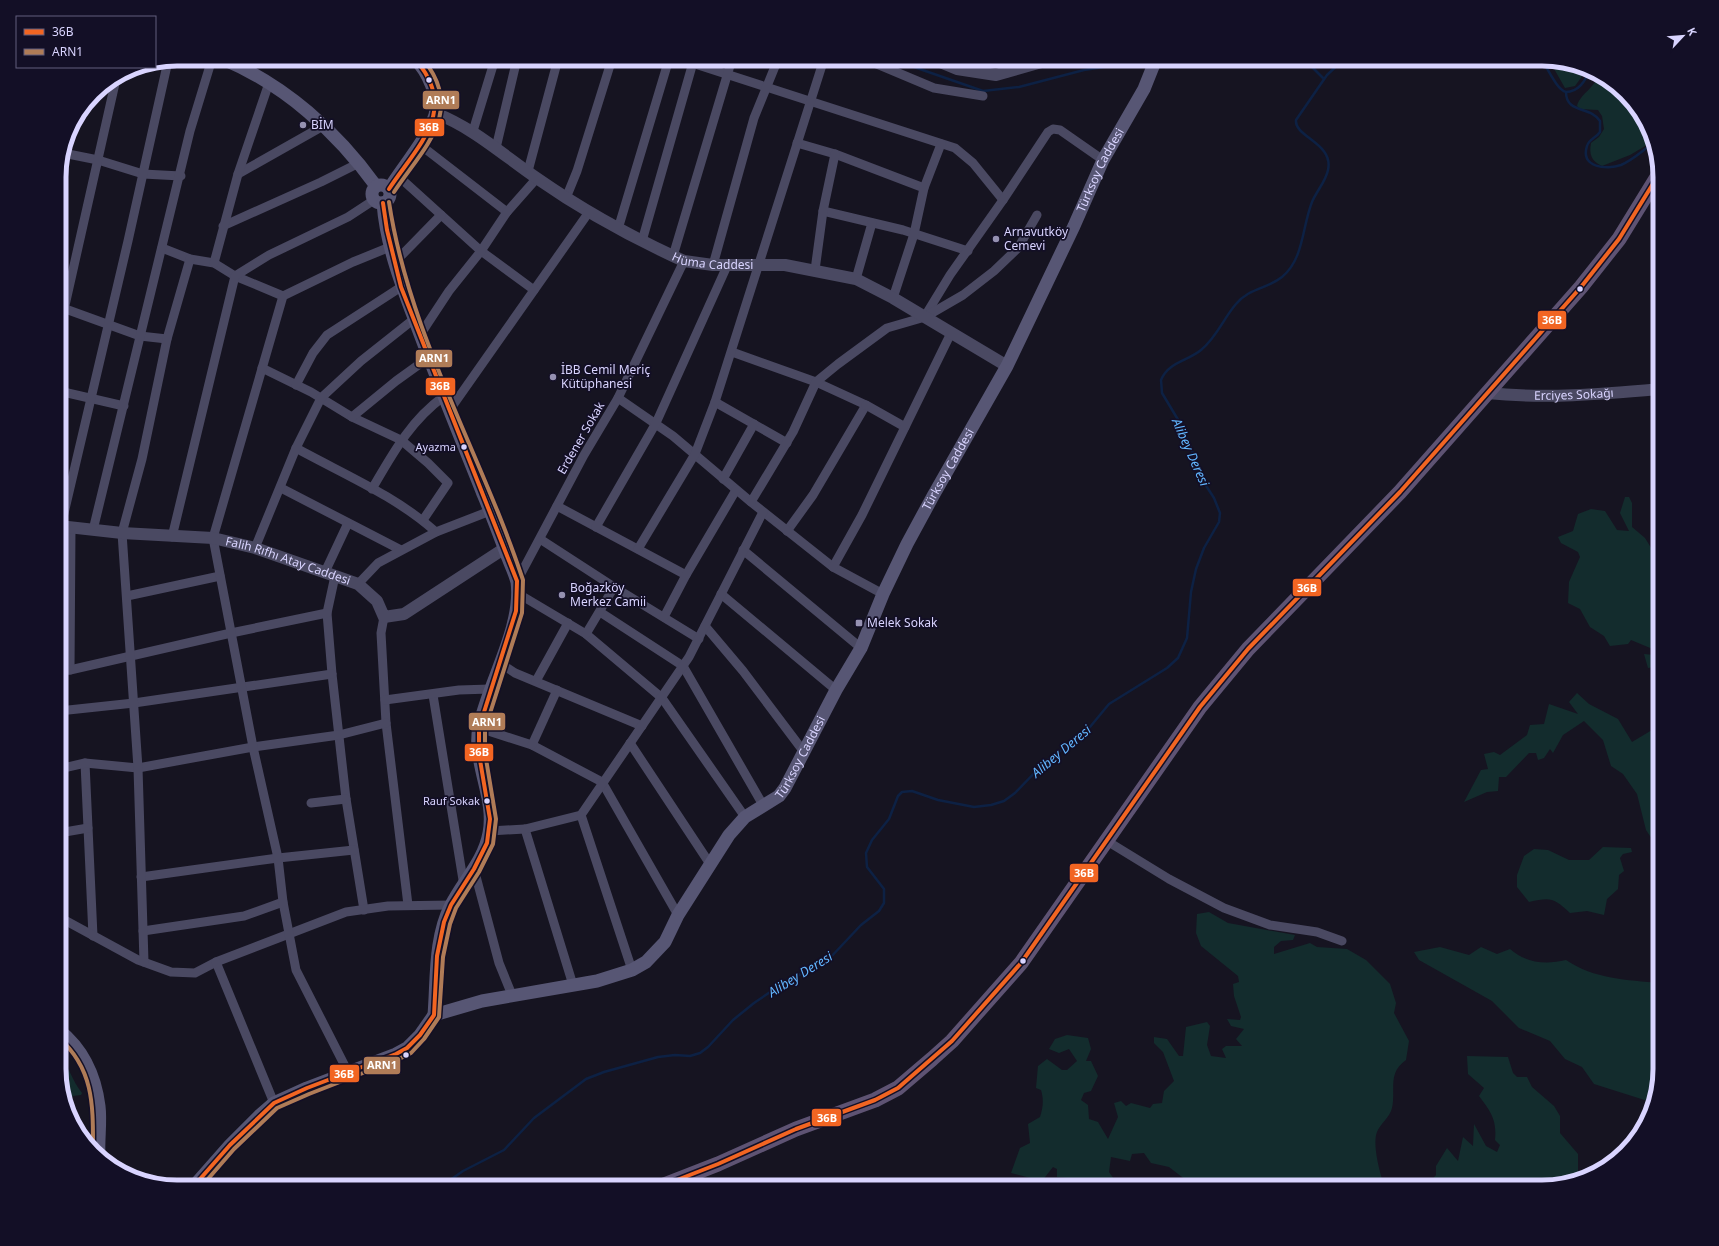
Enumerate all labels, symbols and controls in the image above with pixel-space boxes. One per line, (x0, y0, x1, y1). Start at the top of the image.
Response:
legend (16, 16, 156, 68)
north arrow (1663, 16, 1703, 56)
text: 36B (52, 23, 74, 40)
text: K (1684, 25, 1701, 39)
text: ARN1 (52, 43, 83, 60)
unlabelled marker (424, 75, 434, 85)
line badge: ARN1 (422, 90, 460, 110)
text: ARN1 (426, 92, 456, 107)
place label: BİM (311, 116, 334, 133)
line badge: 36B (414, 118, 445, 137)
text: 36B (419, 119, 439, 134)
marker: BİM (298, 120, 308, 130)
street label: Türksoy Caddesi (1072, 125, 1128, 215)
place label: Arnavutköy Cemevi (1004, 223, 1069, 254)
marker: Arnavutköy Cemevi (991, 234, 1001, 244)
street label: Hüma Caddesi (669, 248, 753, 273)
unlabelled marker (1575, 284, 1585, 294)
line badge: 36B (1537, 310, 1567, 330)
text: 36B (1542, 312, 1562, 327)
line badge: ARN1 (415, 349, 453, 368)
text: ARN1 (419, 350, 449, 365)
place label: İBB Cemil Meriç Kütüphanesi (561, 361, 650, 392)
marker: İBB Cemil Meriç Kütüphanesi (548, 372, 558, 382)
line badge: 36B (425, 377, 456, 396)
text: 36B (430, 378, 450, 393)
street label: Erciyes Sokağı (1534, 384, 1614, 404)
street label: Erdener Sokak (553, 398, 609, 477)
water label: Alibey Deresi (1168, 414, 1214, 489)
street label: Türksoy Caddesi (918, 425, 978, 513)
place label: Ayazma (416, 439, 456, 454)
marker: Ayazma (459, 442, 469, 452)
street label: Falih Rıfhı Atay Caddesi (224, 532, 353, 589)
line badge: 36B (1292, 578, 1322, 597)
place label: Boğazköy Merkez Camii (570, 579, 646, 610)
text: 36B (1297, 580, 1317, 595)
marker: Boğazköy Merkez Camii (557, 590, 567, 600)
place label: Melek Sokak (867, 614, 938, 631)
marker: Melek Sokak (854, 618, 864, 628)
line badge: ARN1 (468, 712, 506, 731)
street label: Türksoy Caddesi (771, 713, 829, 802)
text: ARN1 (472, 714, 502, 729)
water label: Alibey Deresi (1027, 720, 1095, 782)
line badge: 36B (464, 743, 494, 762)
text: 36B (469, 744, 489, 759)
place label: Rauf Sokak (423, 793, 480, 808)
marker: Rauf Sokak (482, 796, 492, 806)
line badge: 36B (1069, 863, 1099, 883)
text: 36B (1074, 865, 1094, 880)
water label: Alibey Deresi (764, 947, 836, 1001)
unlabelled marker (1018, 956, 1028, 966)
unlabelled marker (401, 1050, 411, 1060)
line badge: ARN1 (363, 1056, 401, 1075)
text: ARN1 (367, 1057, 397, 1072)
line badge: 36B (329, 1064, 360, 1083)
text: 36B (334, 1066, 354, 1081)
line badge: 36B (811, 1108, 842, 1127)
text: 36B (817, 1110, 837, 1125)

